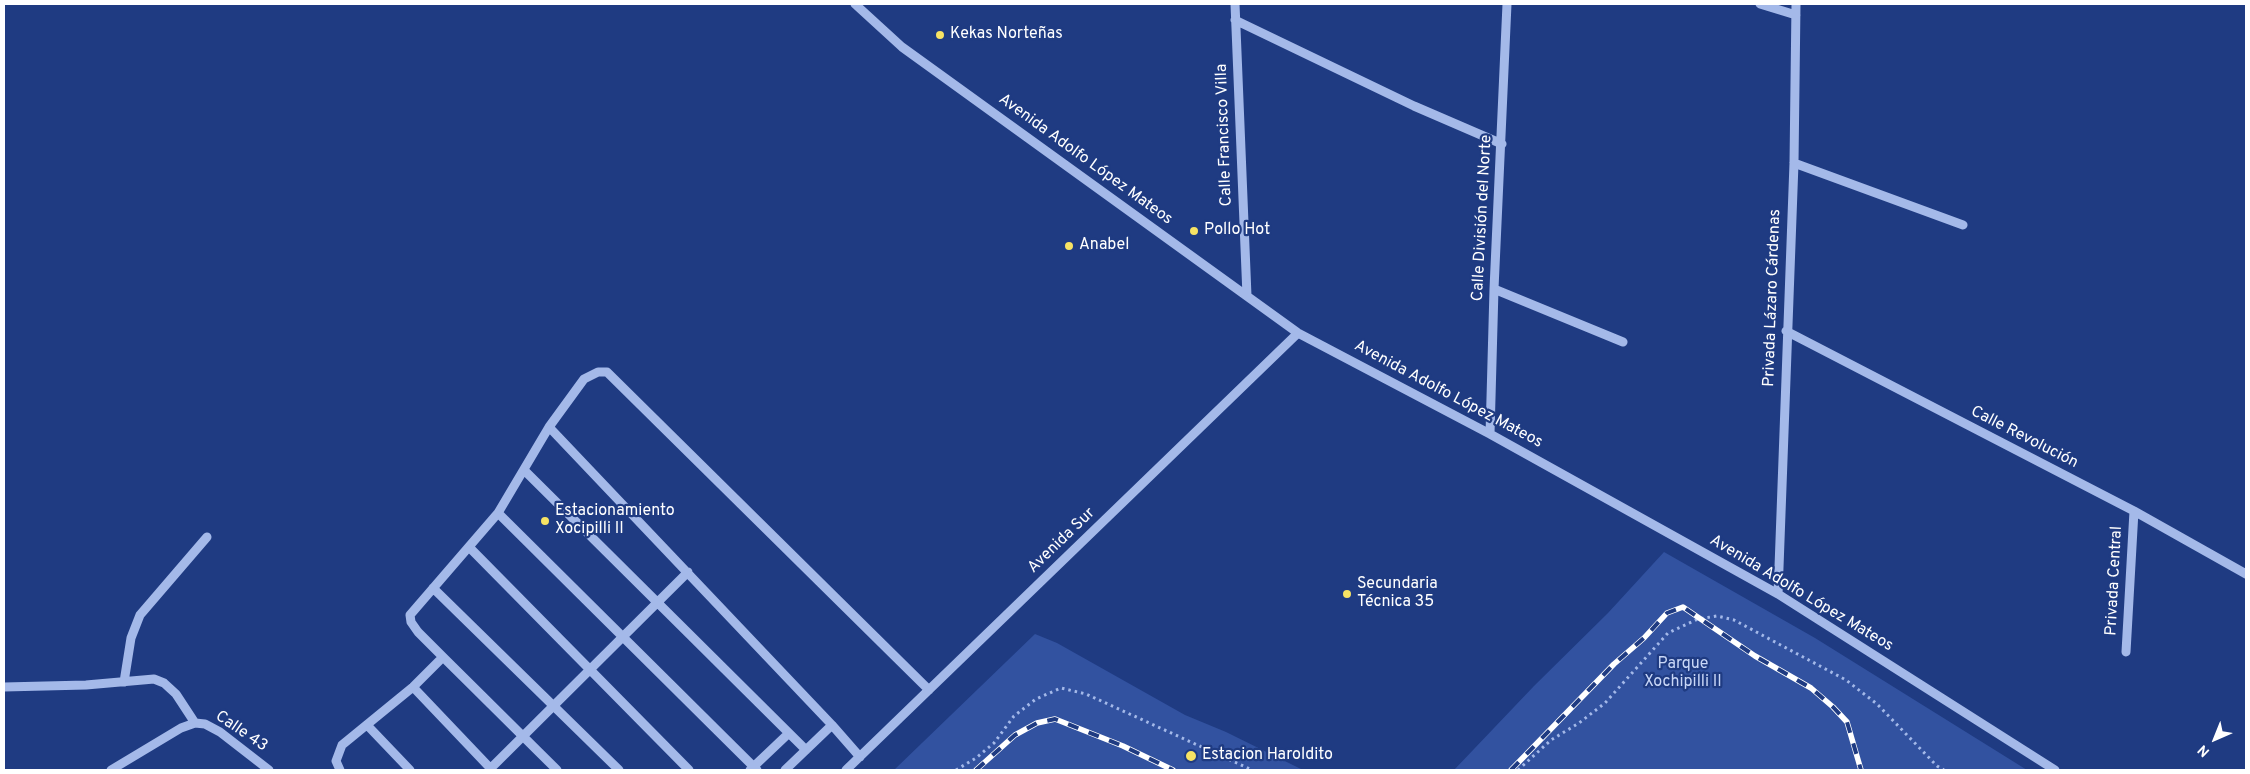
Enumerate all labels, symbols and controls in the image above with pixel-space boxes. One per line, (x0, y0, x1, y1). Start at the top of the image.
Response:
place label: Kekas Norteñas (950, 25, 1063, 45)
marker: Kekas Norteñas (934, 29, 946, 41)
street label: Calle Francisco Villa (1213, 63, 1237, 207)
street label: Avenida Adolfo López Mateos (994, 90, 1176, 230)
street label: Calle División del Norte (1469, 134, 1497, 302)
street label: Privada Lázaro Cárdenas (1760, 209, 1786, 387)
place label: Pollo Hot (1204, 221, 1270, 241)
marker: Pollo Hot (1188, 225, 1200, 237)
place label: Anabel (1079, 236, 1129, 256)
marker: Anabel (1063, 240, 1075, 252)
street label: Avenida Adolfo López Mateos (1350, 337, 1546, 453)
street label: Calle Revolución (1967, 403, 2081, 473)
place label: Estacionamiento Xocipilli II (555, 502, 675, 540)
street label: Avenida Sur (1024, 504, 1100, 578)
marker: Estacionamiento Xocipilli II (539, 515, 551, 527)
street label: Privada Central (2103, 526, 2127, 636)
street label: Avenida Adolfo López Mateos (1706, 532, 1896, 656)
place label: Secundaria Técnica 35 (1357, 575, 1438, 613)
marker: Secundaria Técnica 35 (1341, 588, 1353, 600)
park label: Parque Xochipilli II (1644, 655, 1722, 693)
street label: Calle 43 (211, 708, 271, 756)
north arrow (2190, 714, 2240, 764)
text: N (2195, 741, 2214, 760)
place label: Estacion Haroldito (1202, 746, 1333, 766)
marker: Estacion Haroldito (1184, 749, 1198, 763)

